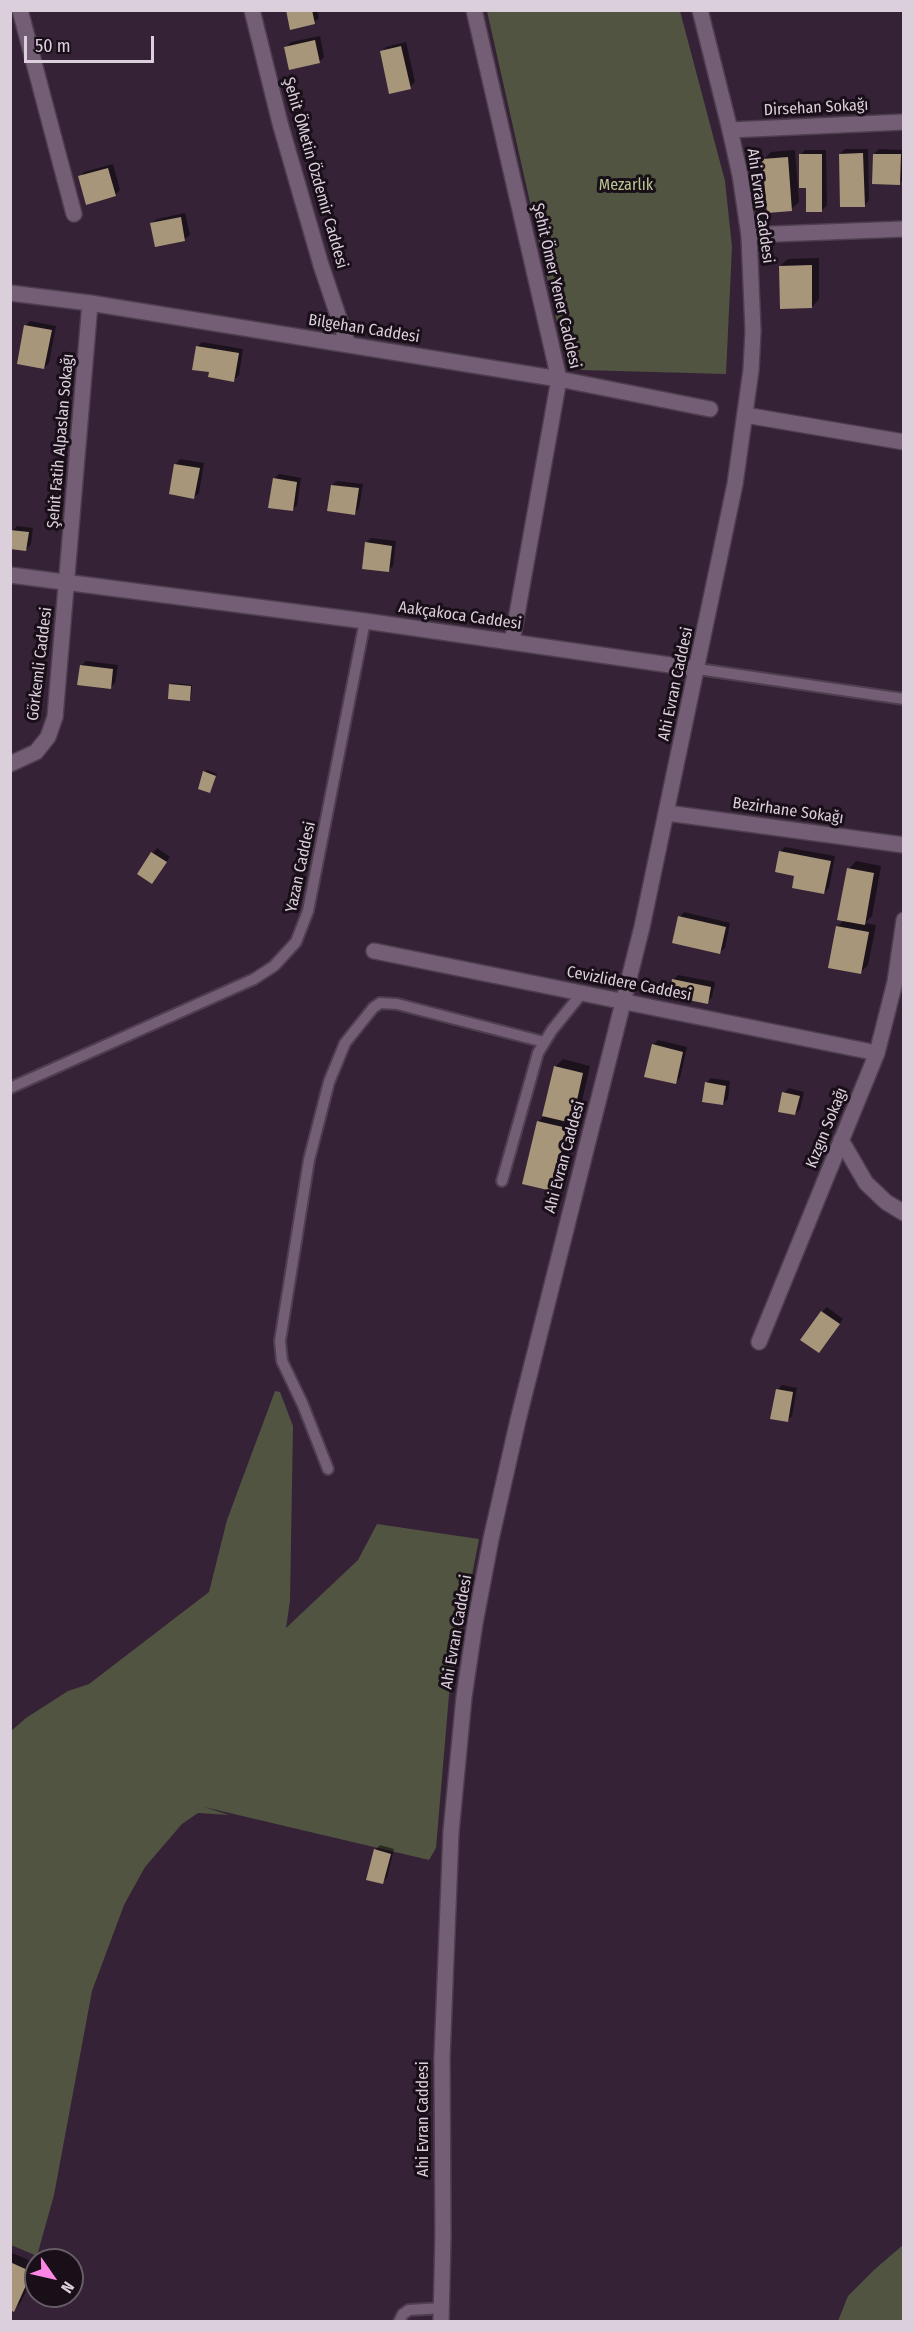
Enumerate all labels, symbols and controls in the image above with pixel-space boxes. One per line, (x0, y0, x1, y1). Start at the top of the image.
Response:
scale bar (27, 24, 158, 62)
text: 50 m (35, 35, 71, 57)
street label: Şehit ÖMetin Özdemir Caddesi (278, 75, 352, 271)
street label: Dirsehan Sokağı (763, 96, 869, 120)
street label: Ahi Evran Caddesi (742, 147, 778, 265)
park label: Mezarlık (599, 176, 653, 196)
street label: Şehit Ömer Yener Caddesi (528, 201, 584, 371)
street label: Bilgehan Caddesi (307, 311, 421, 347)
street label: Şehit Fatih Alpaslan Sokağı (44, 353, 78, 529)
street label: Aakçakoca Caddesi (397, 598, 523, 634)
street label: Görkemli Caddesi (23, 606, 57, 722)
street label: Ahi Evran Caddesi (655, 625, 697, 743)
street label: Bezirhane Sokağı (731, 794, 845, 828)
street label: Yazan Caddesi (282, 820, 320, 914)
street label: Cevizlidere Caddesi (565, 963, 693, 1005)
street label: Kızgın Sokağı (802, 1085, 852, 1171)
street label: Ahi Evran Caddesi (541, 1099, 589, 1215)
street label: Ahi Evran Caddesi (437, 1573, 477, 1691)
street label: Ahi Evran Caddesi (414, 2061, 434, 2177)
north arrow (24, 2248, 84, 2308)
text: N (57, 2278, 78, 2297)

